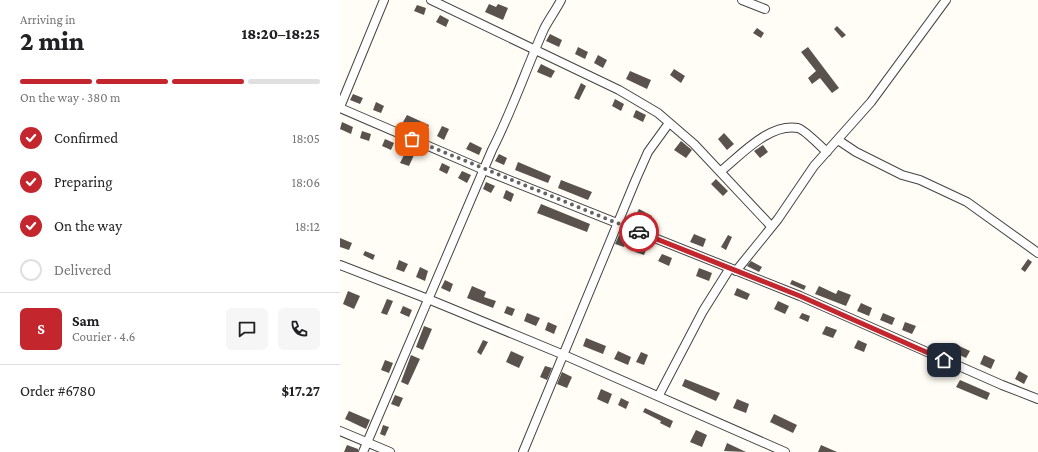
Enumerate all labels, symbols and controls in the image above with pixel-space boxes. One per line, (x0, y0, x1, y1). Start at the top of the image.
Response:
text: Arriving in (20, 12, 76, 27)
text: 18:20–18:25 (242, 26, 320, 42)
text: 2 min (20, 27, 84, 56)
text: On the way · 380 m (20, 90, 120, 105)
pin (395, 122, 429, 156)
icon: check (20, 127, 42, 149)
icon: bag (401, 128, 423, 150)
text: Confirmed (54, 130, 118, 146)
text: 18:05 (292, 131, 320, 146)
icon: check (20, 171, 42, 193)
text: Preparing (54, 174, 113, 190)
text: 18:06 (292, 175, 320, 190)
courier (619, 212, 659, 252)
icon: check (20, 215, 42, 237)
text: On the way (54, 218, 122, 234)
text: 18:12 (295, 219, 320, 234)
icon: car (628, 221, 650, 243)
text: Delivered (54, 262, 111, 278)
button: chat (226, 308, 268, 350)
button: phone (278, 308, 320, 350)
text: Sam (72, 313, 100, 329)
text: S (37, 321, 45, 337)
text: Courier · 4.6 (72, 329, 135, 344)
pin (927, 343, 961, 377)
icon: home (933, 349, 955, 371)
text: Order #6780 (20, 383, 96, 399)
text: $17.27 (282, 383, 320, 399)

